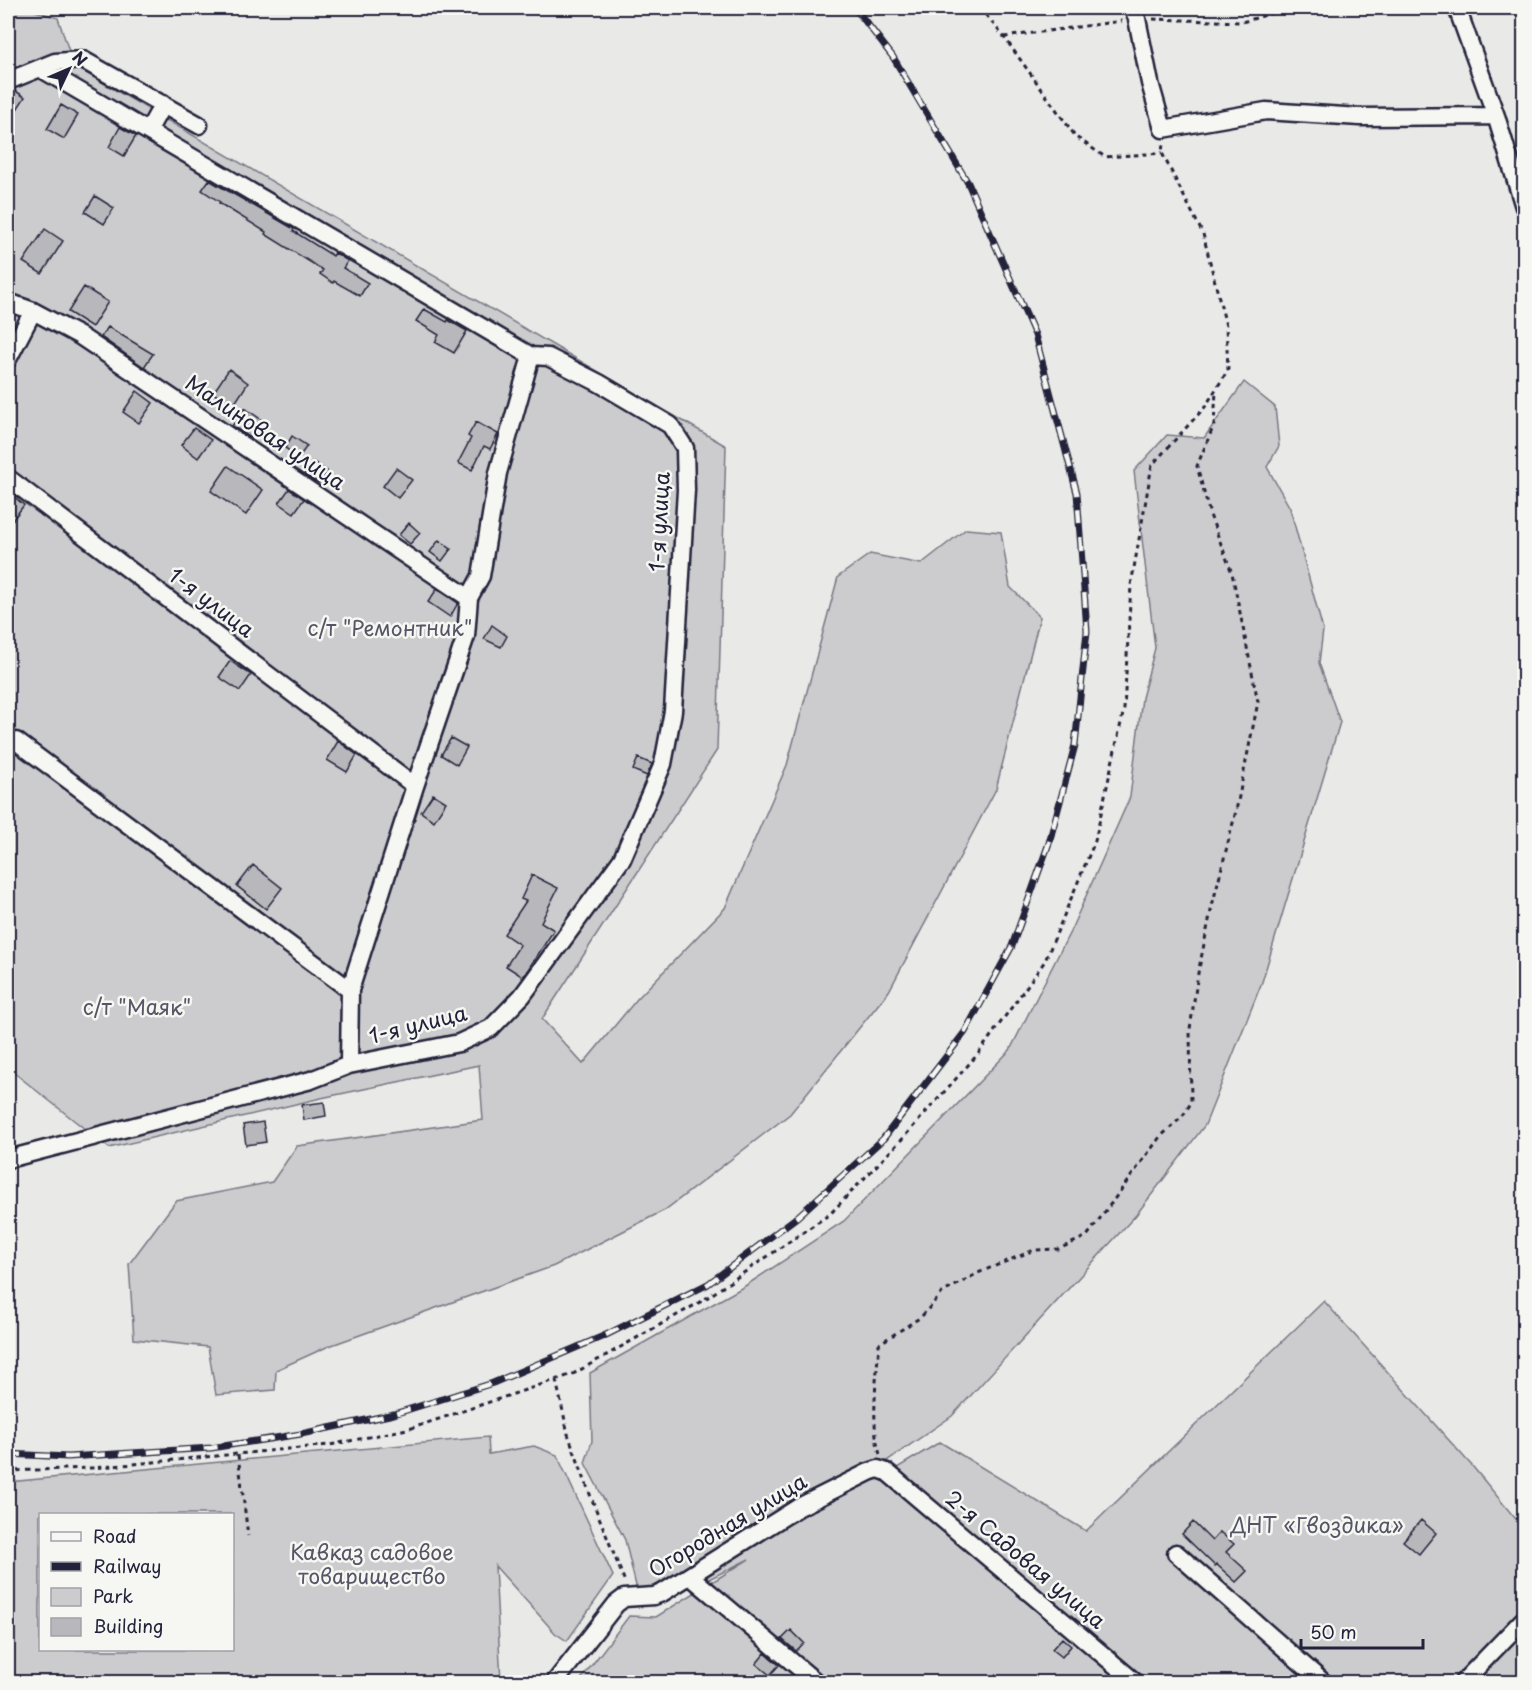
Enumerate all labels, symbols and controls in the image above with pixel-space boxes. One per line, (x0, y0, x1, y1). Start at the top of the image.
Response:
north arrow (39, 39, 99, 99)
text: N (67, 45, 94, 71)
street label: Малиновая улица (180, 366, 353, 497)
street label: 1-я улица (639, 470, 677, 573)
street label: 1-я улица (163, 559, 262, 645)
park label: с/т "Ремонтник" (308, 611, 472, 643)
park label: с/т "Маяк" (83, 990, 191, 1022)
street label: 1-я улица (365, 995, 471, 1051)
street label: Огородная улица (642, 1464, 813, 1584)
street label: 2-я Садовая улица (939, 1482, 1114, 1636)
park label: ДНТ «Гвоздика» (1229, 1508, 1404, 1540)
legend (39, 1513, 234, 1651)
text: Road (93, 1522, 137, 1549)
park label: Кавказ садовое товарищество (290, 1535, 454, 1591)
text: Railway (93, 1552, 161, 1579)
text: Park (93, 1582, 133, 1609)
text: Building (93, 1612, 163, 1639)
scale bar (1301, 1612, 1422, 1650)
text: 50 m (1310, 1618, 1357, 1645)

